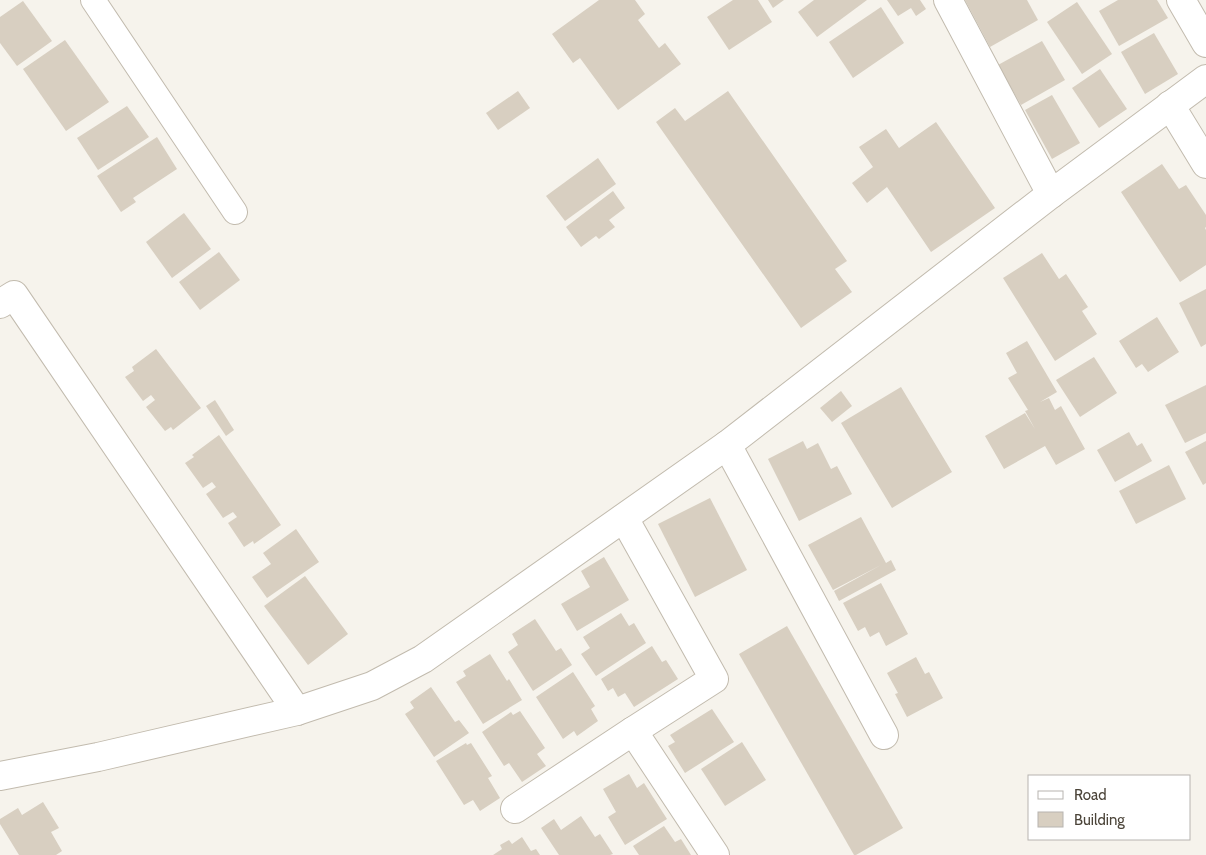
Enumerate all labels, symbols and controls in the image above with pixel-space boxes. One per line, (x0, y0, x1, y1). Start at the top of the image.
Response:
legend (1028, 775, 1191, 840)
text: Road (1074, 786, 1107, 804)
text: Building (1074, 811, 1125, 829)

